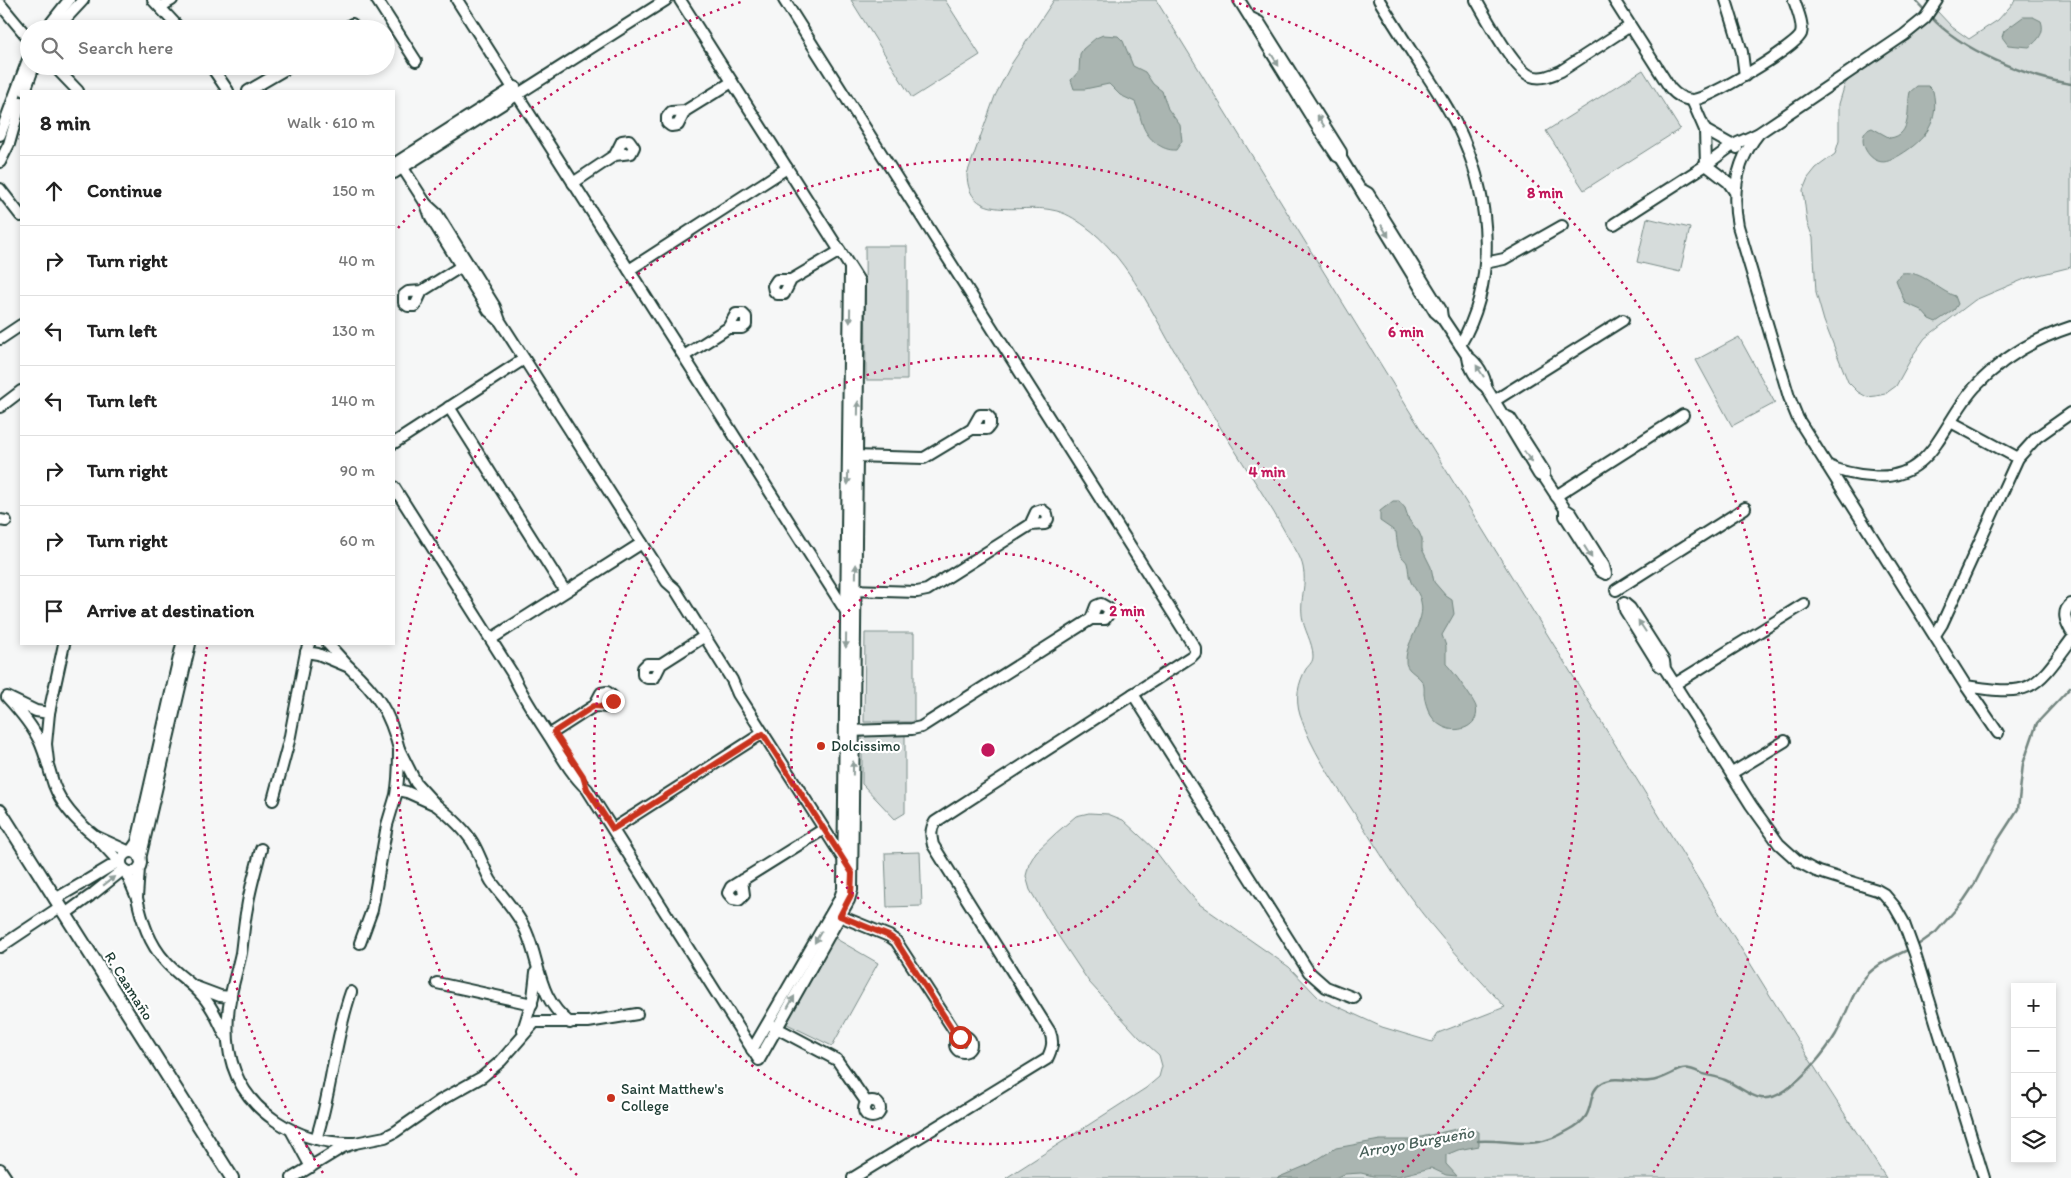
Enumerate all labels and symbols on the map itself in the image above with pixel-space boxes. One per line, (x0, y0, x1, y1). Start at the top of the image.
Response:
one-way arrow (1271, 53, 1280, 67)
one-way arrow (1317, 114, 1326, 128)
text: 8 min (1527, 184, 1564, 202)
one-way arrow (1380, 225, 1390, 238)
one-way arrow (845, 308, 853, 324)
text: 6 min (1388, 323, 1425, 341)
one-way arrow (1475, 364, 1485, 377)
one-way arrow (854, 400, 862, 416)
one-way arrow (1523, 450, 1533, 463)
text: 4 min (1249, 463, 1286, 481)
one-way arrow (844, 470, 852, 486)
one-way arrow (1583, 545, 1592, 558)
one-way arrow (852, 562, 860, 578)
text: 2 min (1109, 602, 1146, 620)
one-way arrow (1638, 620, 1647, 633)
one-way arrow (842, 633, 850, 649)
route end (602, 690, 625, 713)
place label: Dolcissimo (831, 737, 901, 755)
marker: Dolcissimo (815, 740, 827, 752)
centre of rings (979, 741, 997, 759)
one-way arrow (850, 760, 858, 776)
one-way arrow (102, 876, 115, 887)
one-way arrow (813, 930, 822, 943)
street label: R. Caamaño (101, 948, 157, 1024)
one-way arrow (787, 995, 795, 1010)
route start (949, 1026, 972, 1049)
place label: Saint Matthew's College (621, 1080, 724, 1115)
marker: Saint Matthew's College (605, 1092, 617, 1104)
water label: Arroyo Burgueño (1357, 1122, 1476, 1162)

